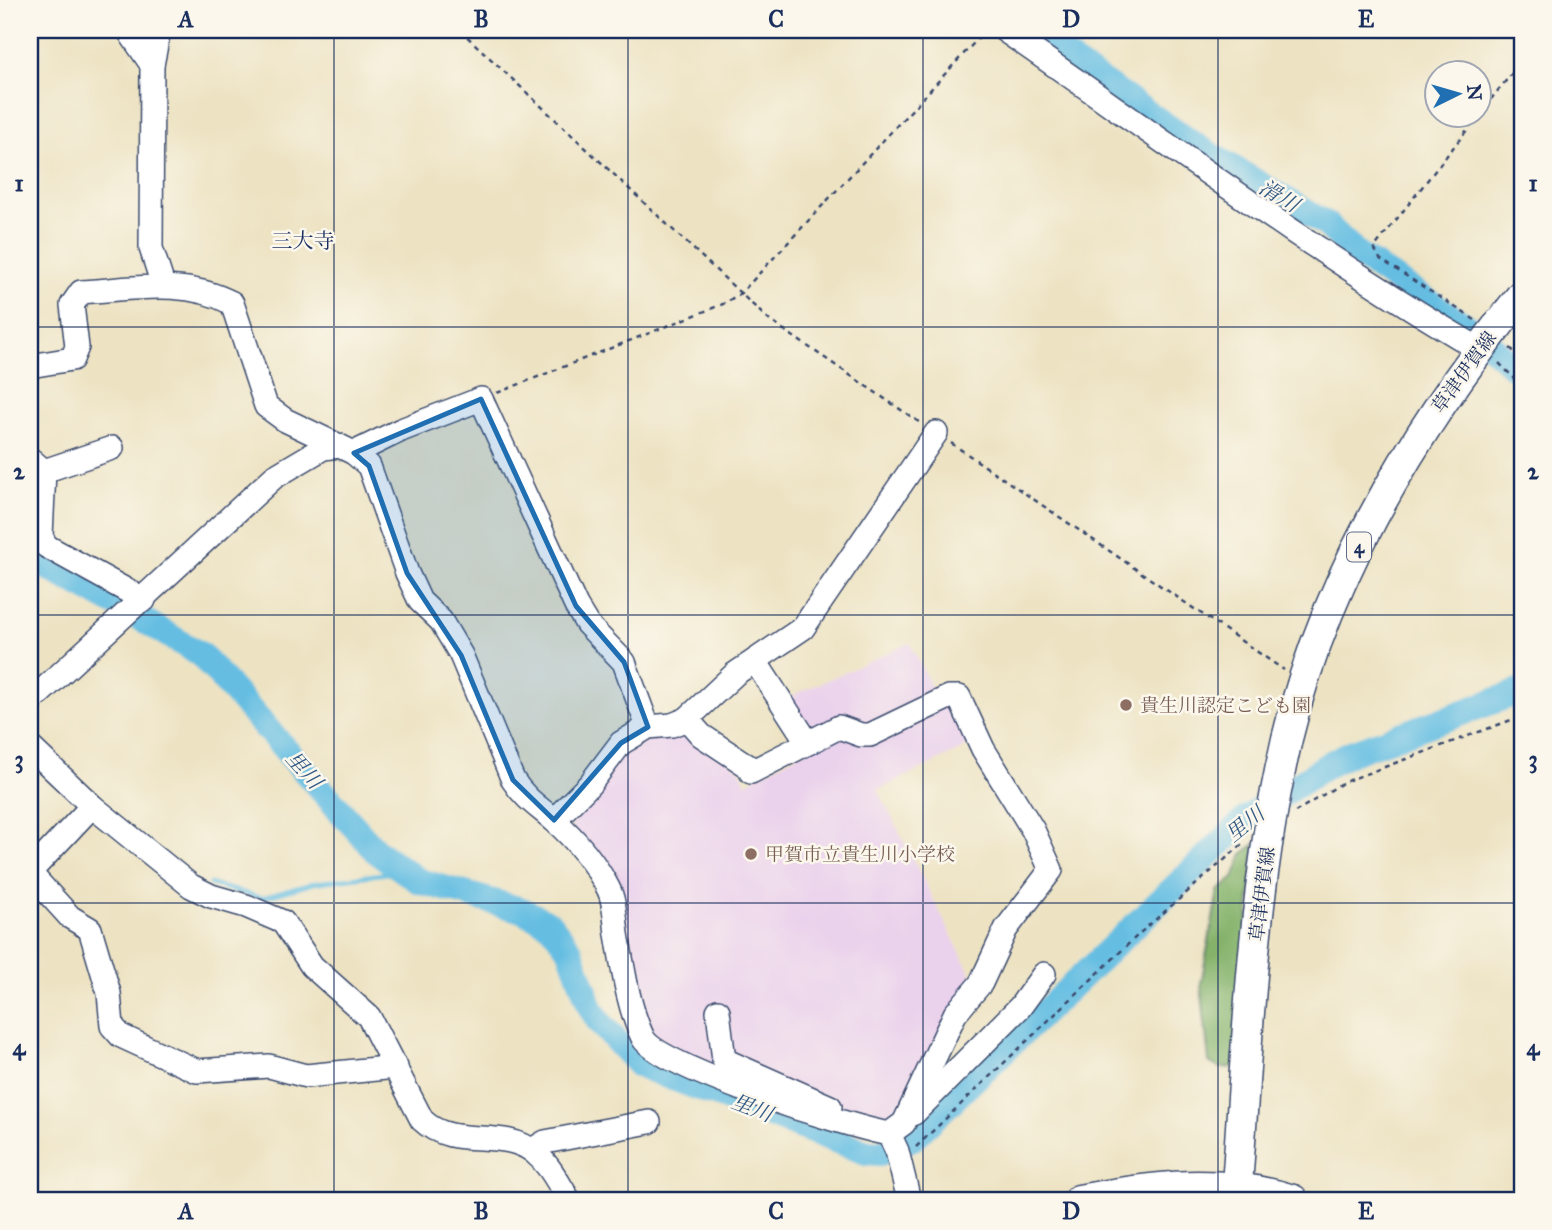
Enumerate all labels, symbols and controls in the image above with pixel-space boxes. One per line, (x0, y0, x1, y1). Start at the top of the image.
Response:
text: A (176, 5, 194, 33)
text: B (473, 5, 489, 33)
text: C (768, 5, 784, 33)
text: D (1062, 5, 1080, 33)
text: E (1358, 5, 1375, 33)
north arrow (1422, 60, 1492, 130)
text: N (1462, 84, 1487, 102)
text: 1 (14, 169, 24, 197)
text: 1 (1528, 169, 1538, 197)
water label: 滑川 (1254, 174, 1305, 219)
district label: 三大寺 (272, 228, 335, 254)
street label: 草津伊賀線 (1427, 327, 1501, 417)
text: 2 (13, 457, 25, 485)
text: 2 (1527, 457, 1539, 485)
road number: 4 (1347, 532, 1371, 562)
place label: 貴生川認定こども園 (1140, 694, 1311, 717)
marker: 貴生川認定こども園 (1118, 697, 1134, 713)
text: 3 (14, 745, 24, 774)
text: 3 (1528, 745, 1538, 774)
water label: 里川 (280, 746, 329, 796)
water label: 里川 (1220, 799, 1271, 847)
place label: 甲賀市立貴生川小学校 (765, 843, 955, 866)
street label: 草津伊賀線 (1245, 845, 1279, 943)
marker: 甲賀市立貴生川小学校 (743, 846, 759, 862)
text: 4 (13, 1033, 27, 1061)
text: 4 (1527, 1033, 1541, 1061)
water label: 里川 (728, 1088, 778, 1128)
text: A (176, 1197, 194, 1225)
text: B (473, 1197, 489, 1225)
text: C (768, 1197, 784, 1225)
text: D (1062, 1197, 1080, 1225)
text: E (1358, 1197, 1375, 1225)

